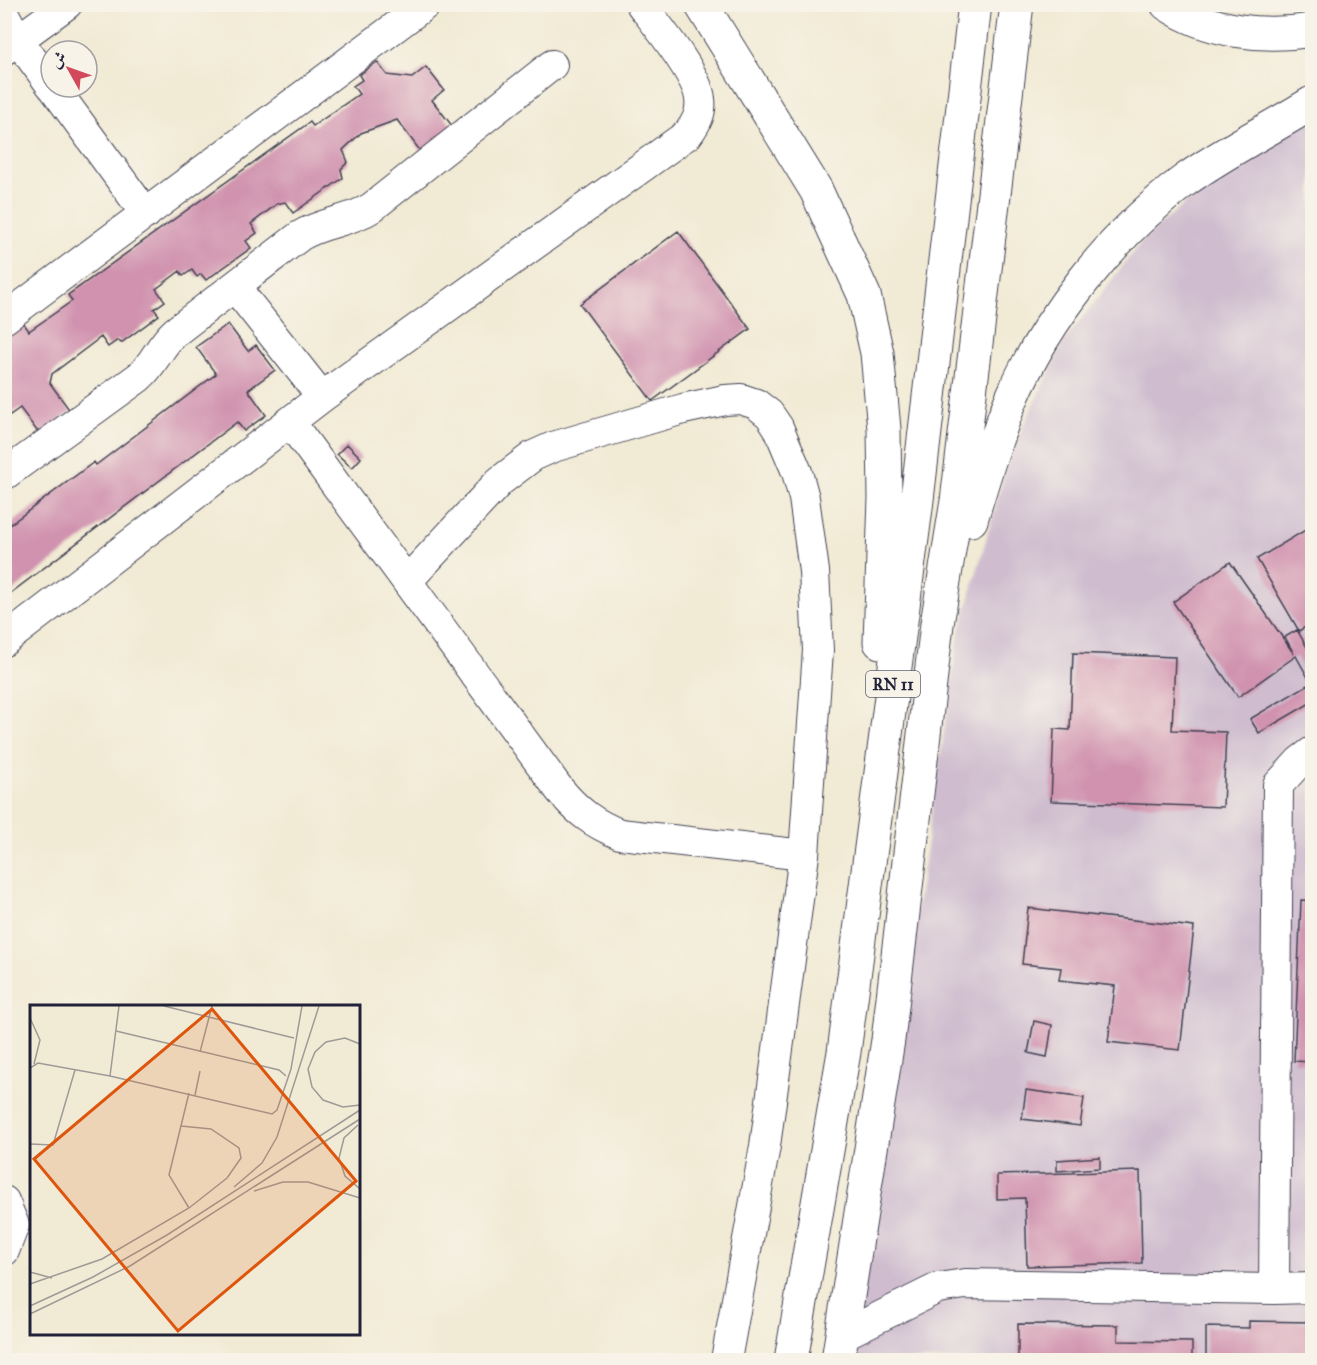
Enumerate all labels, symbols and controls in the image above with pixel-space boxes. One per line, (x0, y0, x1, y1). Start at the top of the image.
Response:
north arrow (39, 39, 99, 99)
text: ش (46, 47, 70, 72)
road number: RN 11 (866, 671, 920, 697)
inset map (30, 1005, 360, 1335)

